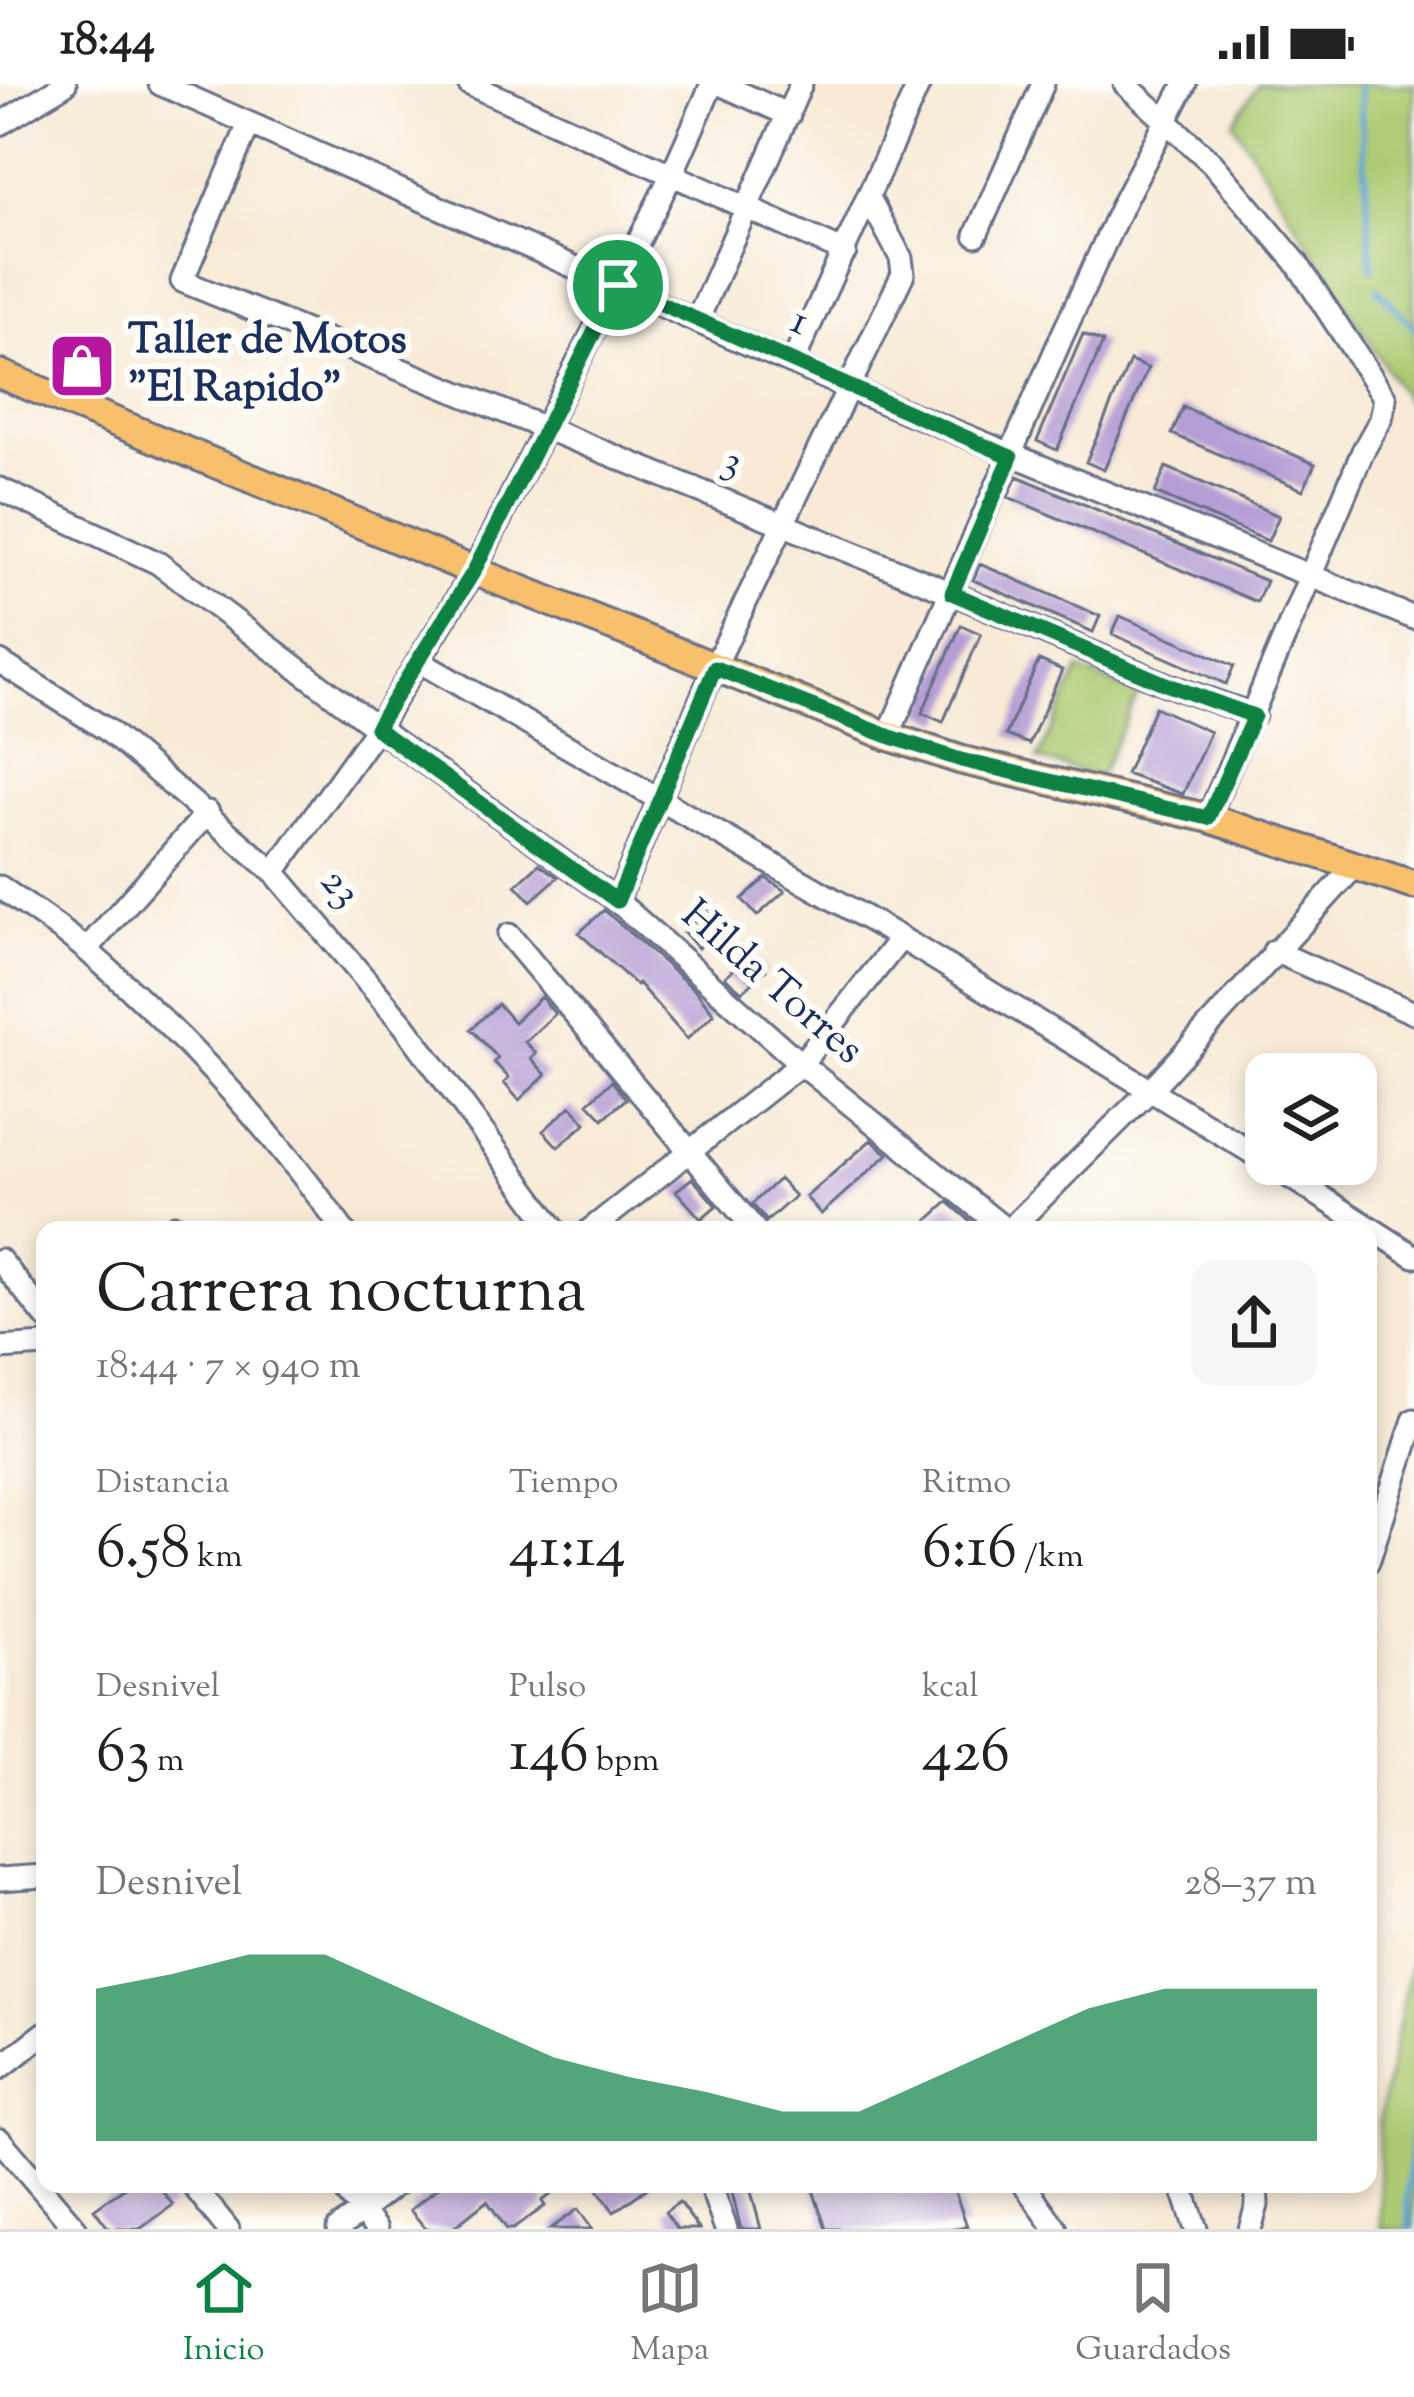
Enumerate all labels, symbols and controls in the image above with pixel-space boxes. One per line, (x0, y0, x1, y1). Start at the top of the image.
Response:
text: 18:44 (60, 10, 155, 75)
pin (567, 234, 669, 336)
icon: arrive (585, 252, 651, 318)
street label: 1 (780, 293, 818, 353)
place label: Taller de Motos "El Rapido" (128, 312, 407, 420)
shop icon: Taller de Motos "El Rapido" (47, 331, 117, 401)
street label: 3 (713, 433, 751, 495)
street label: 23 (304, 856, 374, 922)
street label: Hilda Torres (666, 888, 876, 1080)
map controls (1245, 1053, 1377, 1185)
button: layers (1245, 1053, 1377, 1185)
text: Carrera nocturna (96, 1247, 586, 1342)
button: share (1191, 1260, 1317, 1386)
text: 18:44 · 7 × 940 m (96, 1340, 361, 1396)
text: Distancia (96, 1460, 230, 1508)
text: Tiempo (509, 1460, 619, 1508)
text: Ritmo (922, 1460, 1011, 1508)
text: 6.58 (96, 1508, 190, 1595)
text: 41:14 (509, 1508, 626, 1595)
text: 6:16 (922, 1508, 1017, 1595)
text: km (190, 1534, 243, 1582)
text: /km (1017, 1534, 1084, 1582)
text: Desnivel (96, 1664, 220, 1712)
text: Pulso (509, 1664, 586, 1712)
text: kcal (922, 1664, 979, 1712)
text: 63 (96, 1712, 150, 1799)
text: 146 (509, 1712, 589, 1799)
text: 426 (922, 1712, 1010, 1799)
text: m (150, 1738, 184, 1786)
text: bpm (589, 1738, 659, 1786)
text: Desnivel (96, 1857, 242, 1913)
text: 28–37 m (1184, 1857, 1317, 1913)
tab: Inicio (183, 2255, 265, 2375)
tab: Mapa (631, 2255, 709, 2375)
tab: Guardados (1075, 2255, 1231, 2375)

